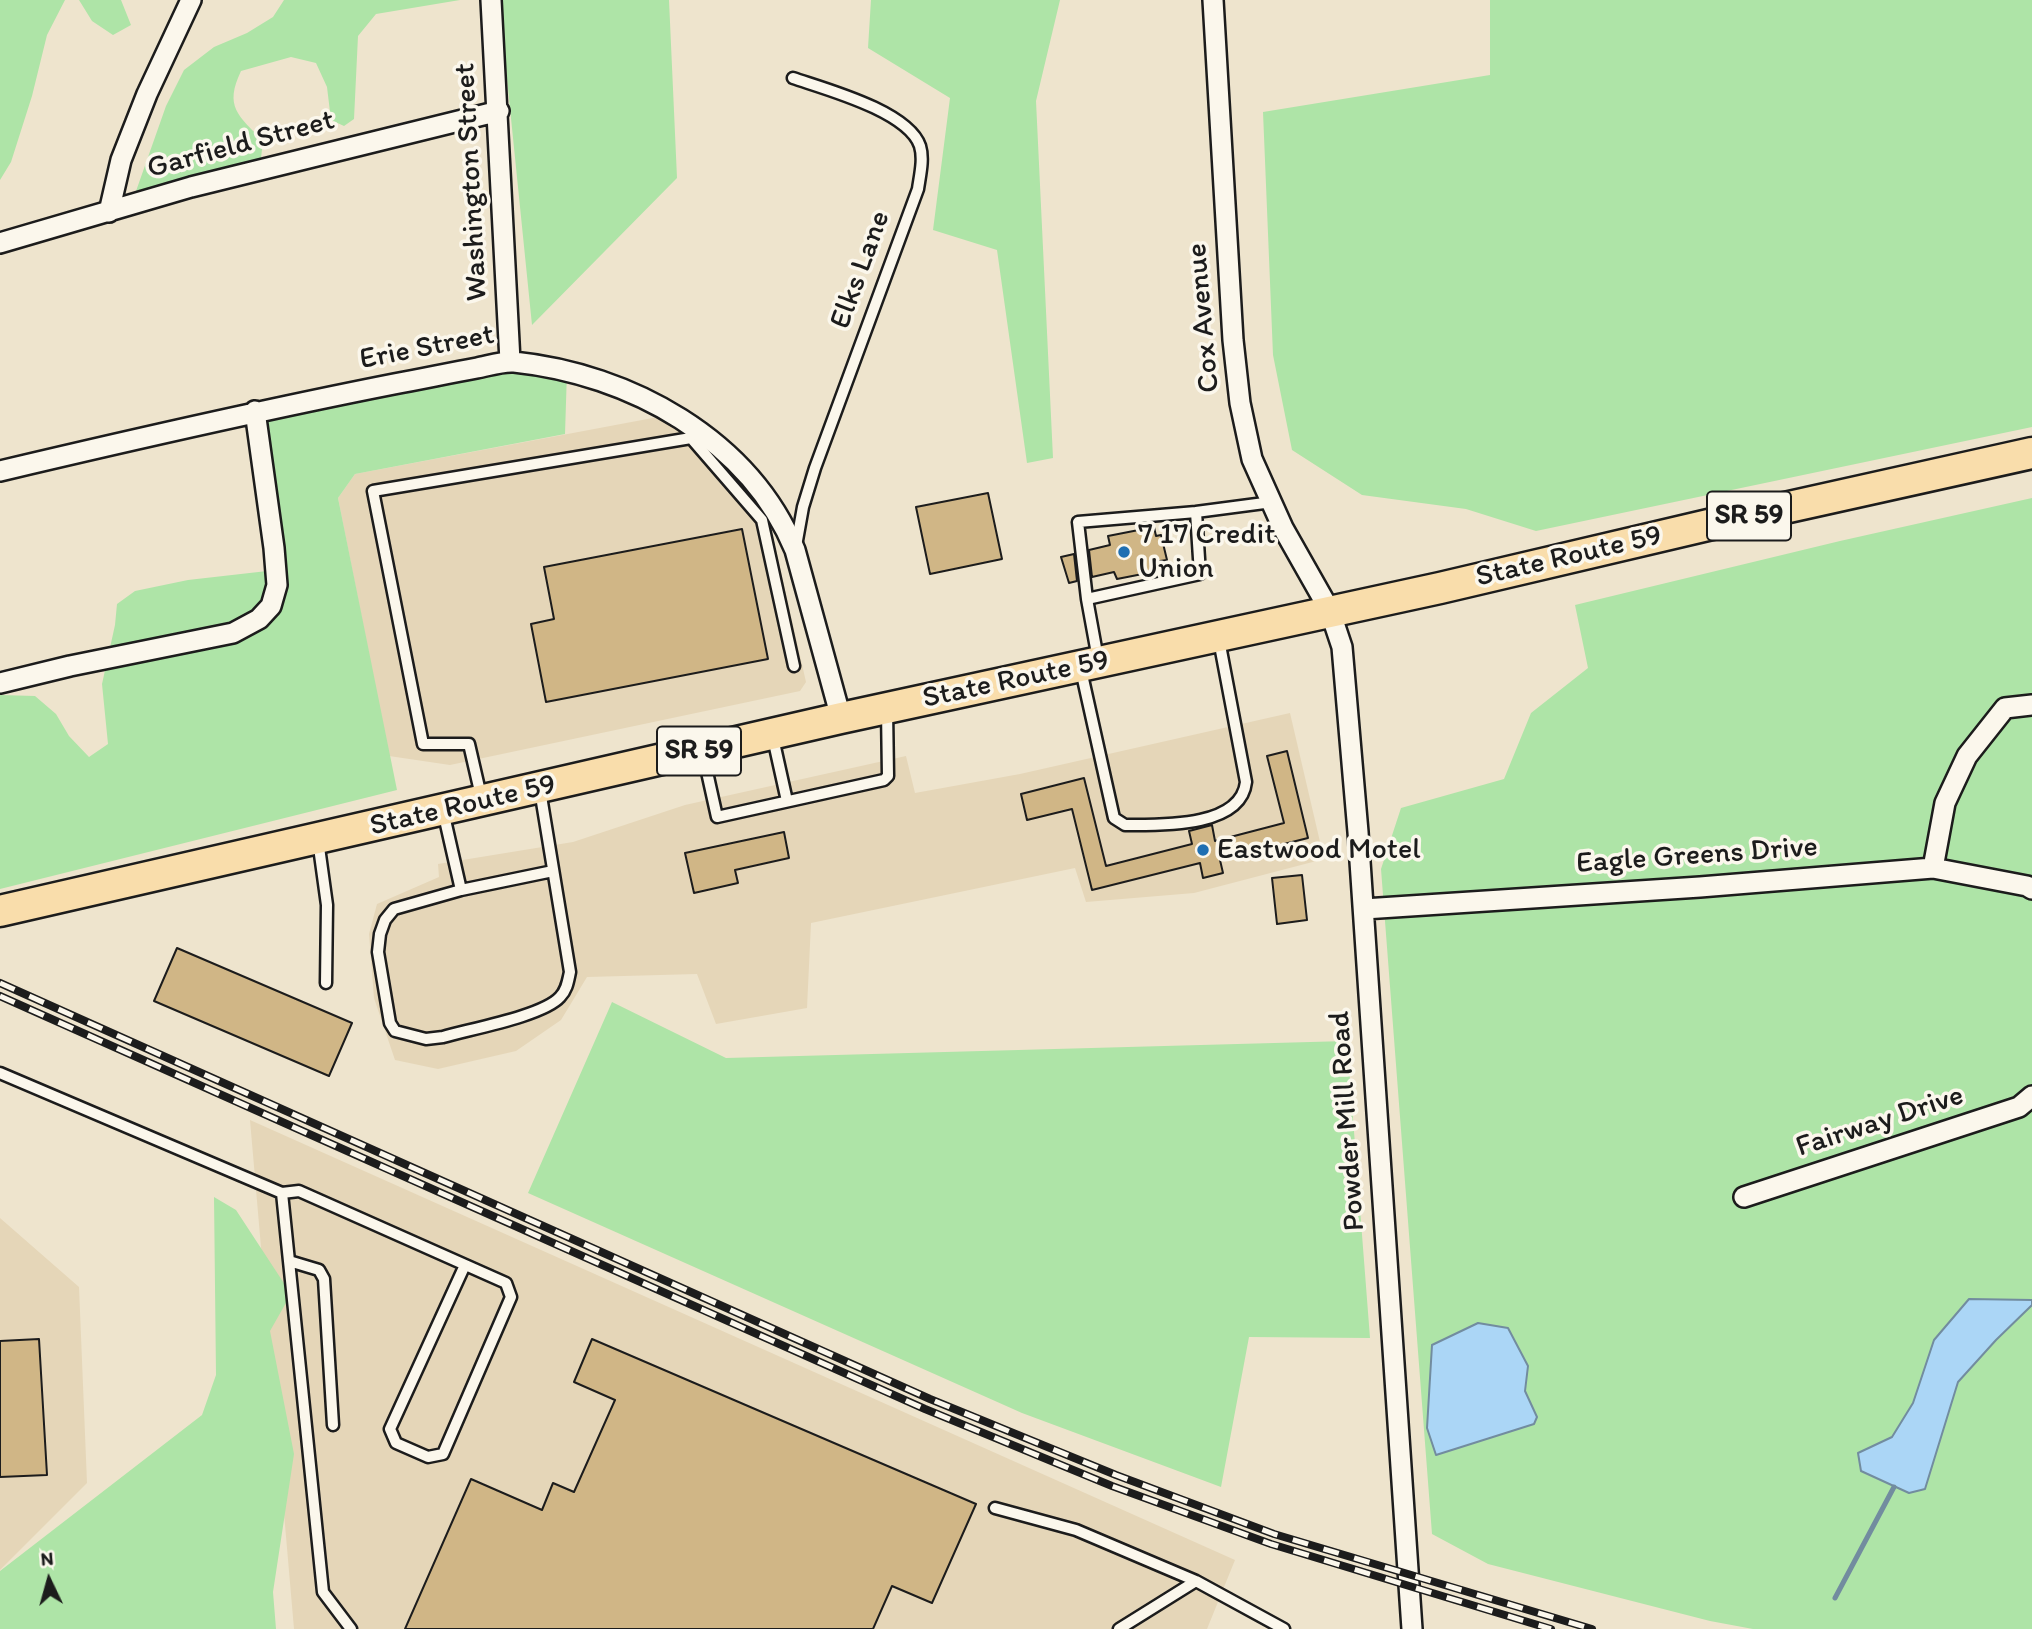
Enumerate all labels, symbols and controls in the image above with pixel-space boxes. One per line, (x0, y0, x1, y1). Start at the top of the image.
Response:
street label: Washington Street (448, 62, 496, 302)
street label: Garfield Street (143, 103, 339, 187)
street label: Elks Lane (823, 206, 899, 334)
street label: Cox Avenue (1180, 242, 1228, 394)
street label: Erie Street (357, 317, 497, 379)
road number: SR 59 (1707, 491, 1791, 540)
place label: 7 17 Credit Union (1138, 517, 1275, 588)
street label: State Route 59 (1473, 518, 1665, 596)
marker: 7 17 Credit Union (1116, 544, 1132, 560)
street label: State Route 59 (920, 643, 1112, 717)
road number: SR 59 (657, 726, 741, 776)
street label: State Route 59 (367, 767, 559, 845)
street label: Eagle Greens Drive (1575, 830, 1819, 882)
place label: Eastwood Motel (1217, 832, 1421, 868)
marker: Eastwood Motel (1195, 842, 1211, 858)
street label: Powder Mill Road (1322, 1010, 1374, 1232)
street label: Fairway Drive (1792, 1078, 1968, 1166)
north arrow (14, 1545, 84, 1615)
text: N (40, 1547, 55, 1571)

